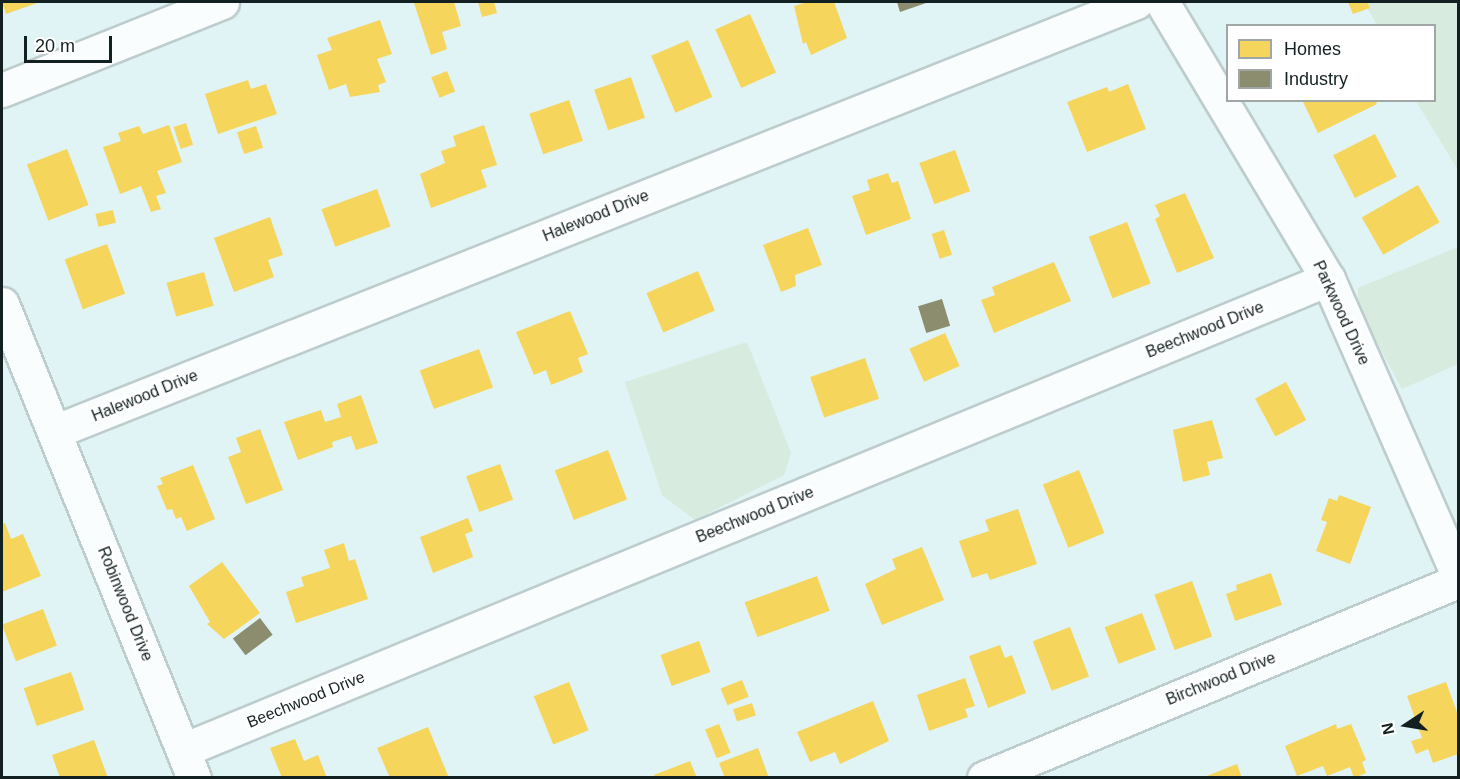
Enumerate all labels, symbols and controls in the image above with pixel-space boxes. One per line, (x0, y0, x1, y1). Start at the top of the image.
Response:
scale bar (27, 24, 116, 62)
legend (1226, 24, 1436, 102)
text: 20 m (35, 36, 75, 56)
text: Homes (1284, 39, 1341, 59)
text: Industry (1284, 69, 1348, 89)
street label: Halewood Drive (540, 186, 652, 246)
street label: Parkwood Drive (1308, 258, 1374, 368)
street label: Beechwood Drive (1143, 298, 1267, 362)
street label: Halewood Drive (89, 366, 201, 426)
street label: Beechwood Drive (693, 483, 817, 547)
street label: Robinwood Drive (93, 544, 157, 664)
street label: Birchwood Drive (1163, 648, 1279, 710)
street label: Beechwood Drive (244, 668, 368, 732)
north arrow (1376, 695, 1436, 755)
text: N (1378, 721, 1397, 736)

